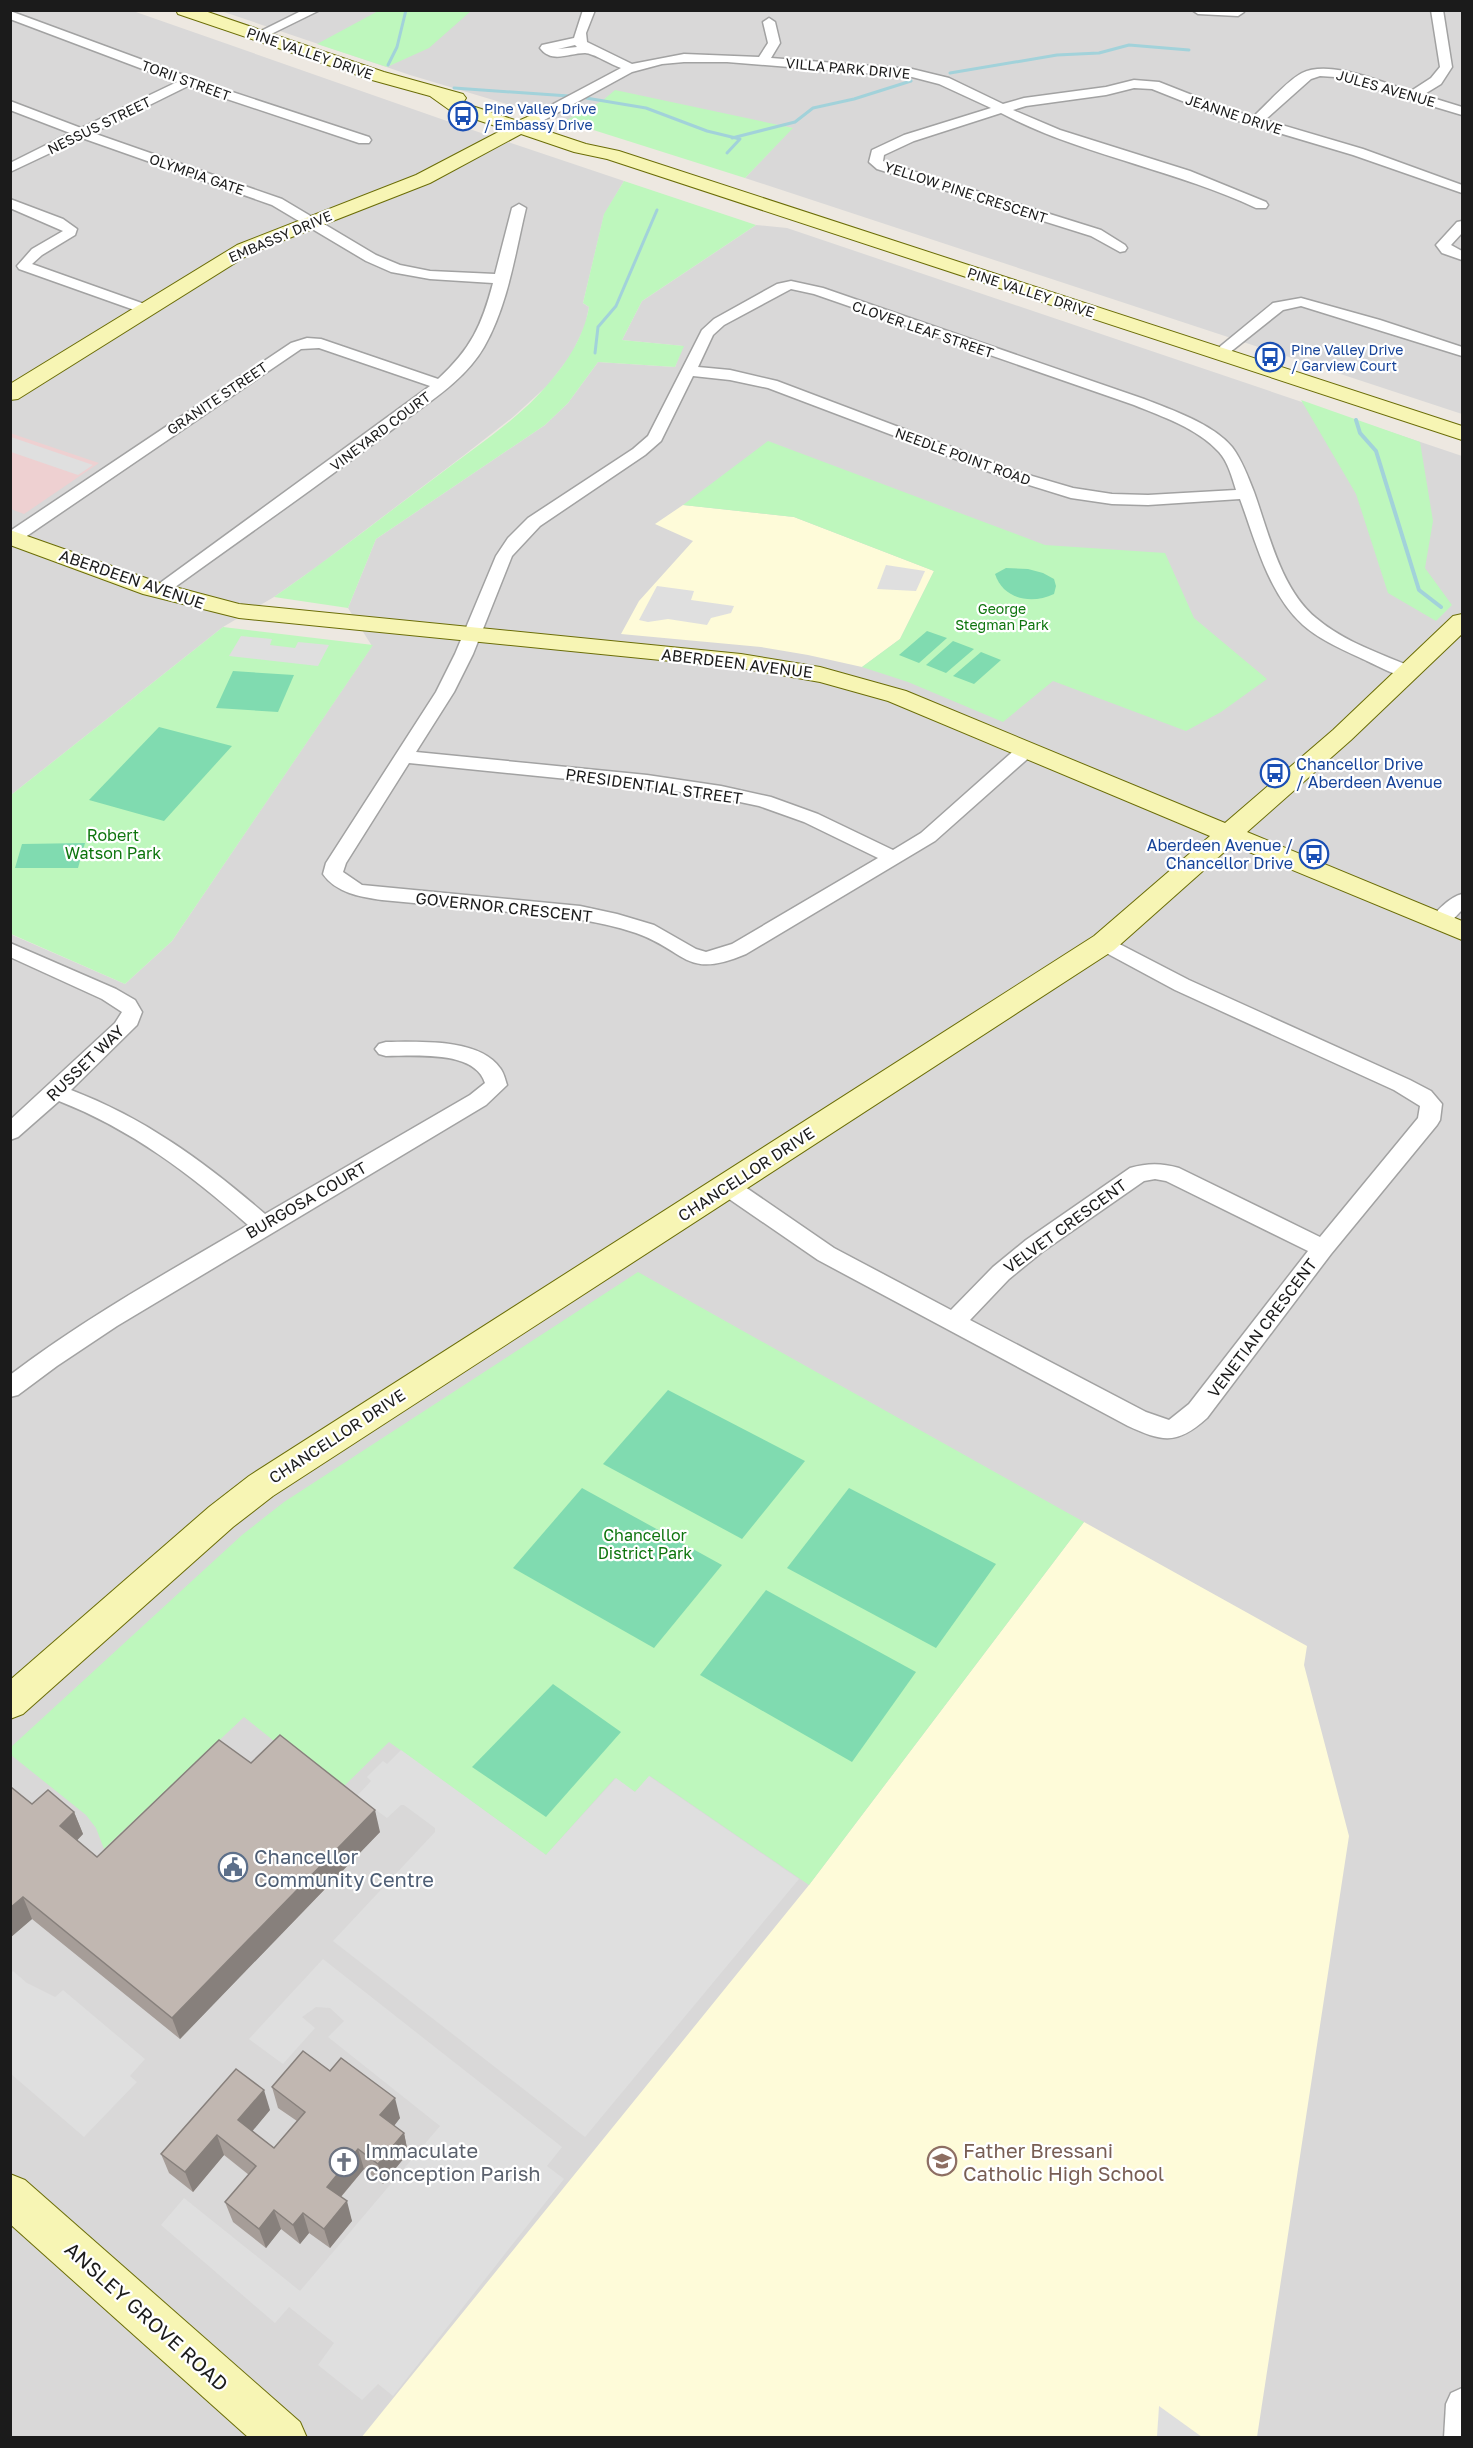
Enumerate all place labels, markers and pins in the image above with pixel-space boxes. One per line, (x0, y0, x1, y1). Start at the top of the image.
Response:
bus stop icon: Pine Valley Drive / Embassy Drive (447, 100, 479, 132)
place label: Pine Valley Drive / Embassy Drive (484, 100, 596, 133)
bus stop icon: Pine Valley Drive / Garview Court (1254, 341, 1286, 373)
place label: Pine Valley Drive / Garview Court (1291, 341, 1403, 374)
place label: Chancellor Drive / Aberdeen Avenue (1296, 754, 1442, 792)
bus stop icon: Chancellor Drive / Aberdeen Avenue (1259, 757, 1291, 789)
place label: Aberdeen Avenue / Chancellor Drive (1147, 835, 1293, 873)
bus stop icon: Aberdeen Avenue / Chancellor Drive (1298, 838, 1330, 870)
place label: Chancellor Community Centre (254, 1844, 434, 1891)
public building icon: Chancellor Community Centre (217, 1851, 249, 1883)
place label: Immaculate Conception Parish (365, 2138, 541, 2185)
place label: Father Bressani Catholic High School (963, 2138, 1164, 2185)
school or university icon: Father Bressani Catholic High School (926, 2145, 958, 2177)
church icon: Immaculate Conception Parish (328, 2146, 360, 2178)

